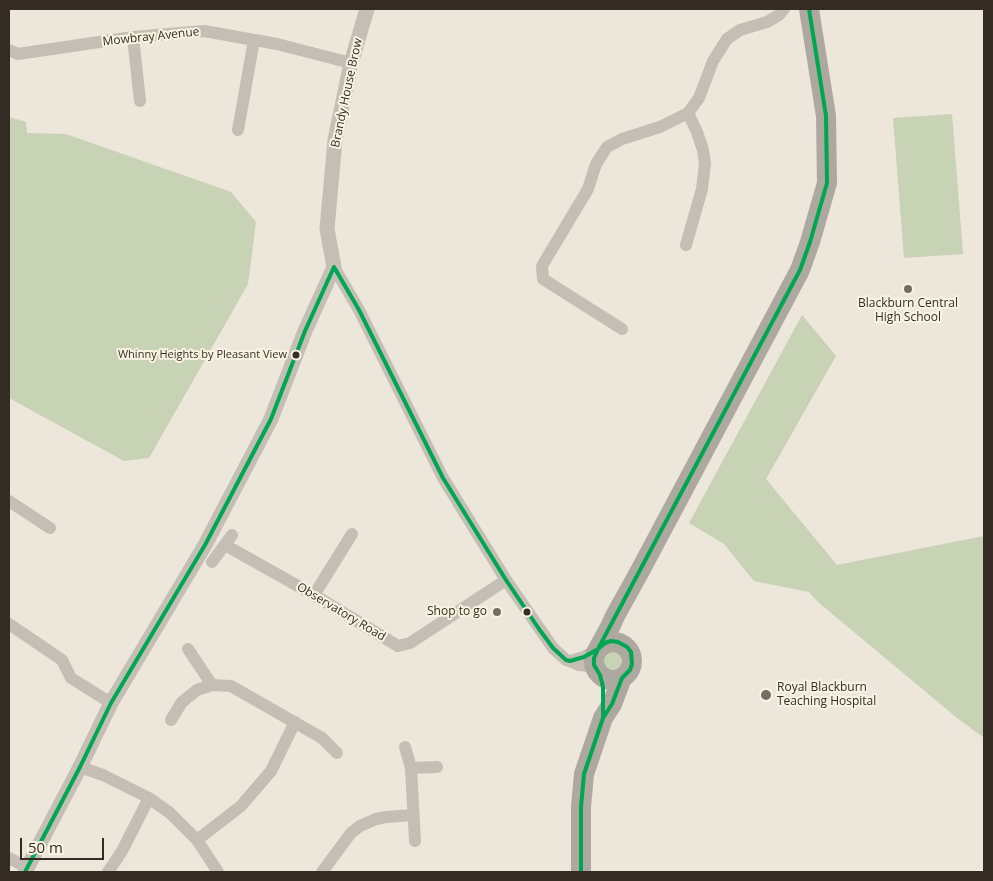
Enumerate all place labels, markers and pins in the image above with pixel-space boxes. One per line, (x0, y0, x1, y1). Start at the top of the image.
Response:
marker: Blackburn Central High School (902, 283, 914, 295)
place label: Blackburn Central High School (858, 297, 958, 325)
place label: Whinny Heights by Pleasant View (118, 348, 287, 362)
marker: Whinny Heights by Pleasant View (291, 350, 301, 360)
place label: Shop to go (427, 605, 487, 619)
marker: Shop to go (491, 606, 503, 618)
unlabelled marker (522, 607, 532, 617)
place label: Royal Blackburn Teaching Hospital (777, 681, 876, 709)
marker: Royal Blackburn Teaching Hospital (759, 688, 773, 702)

